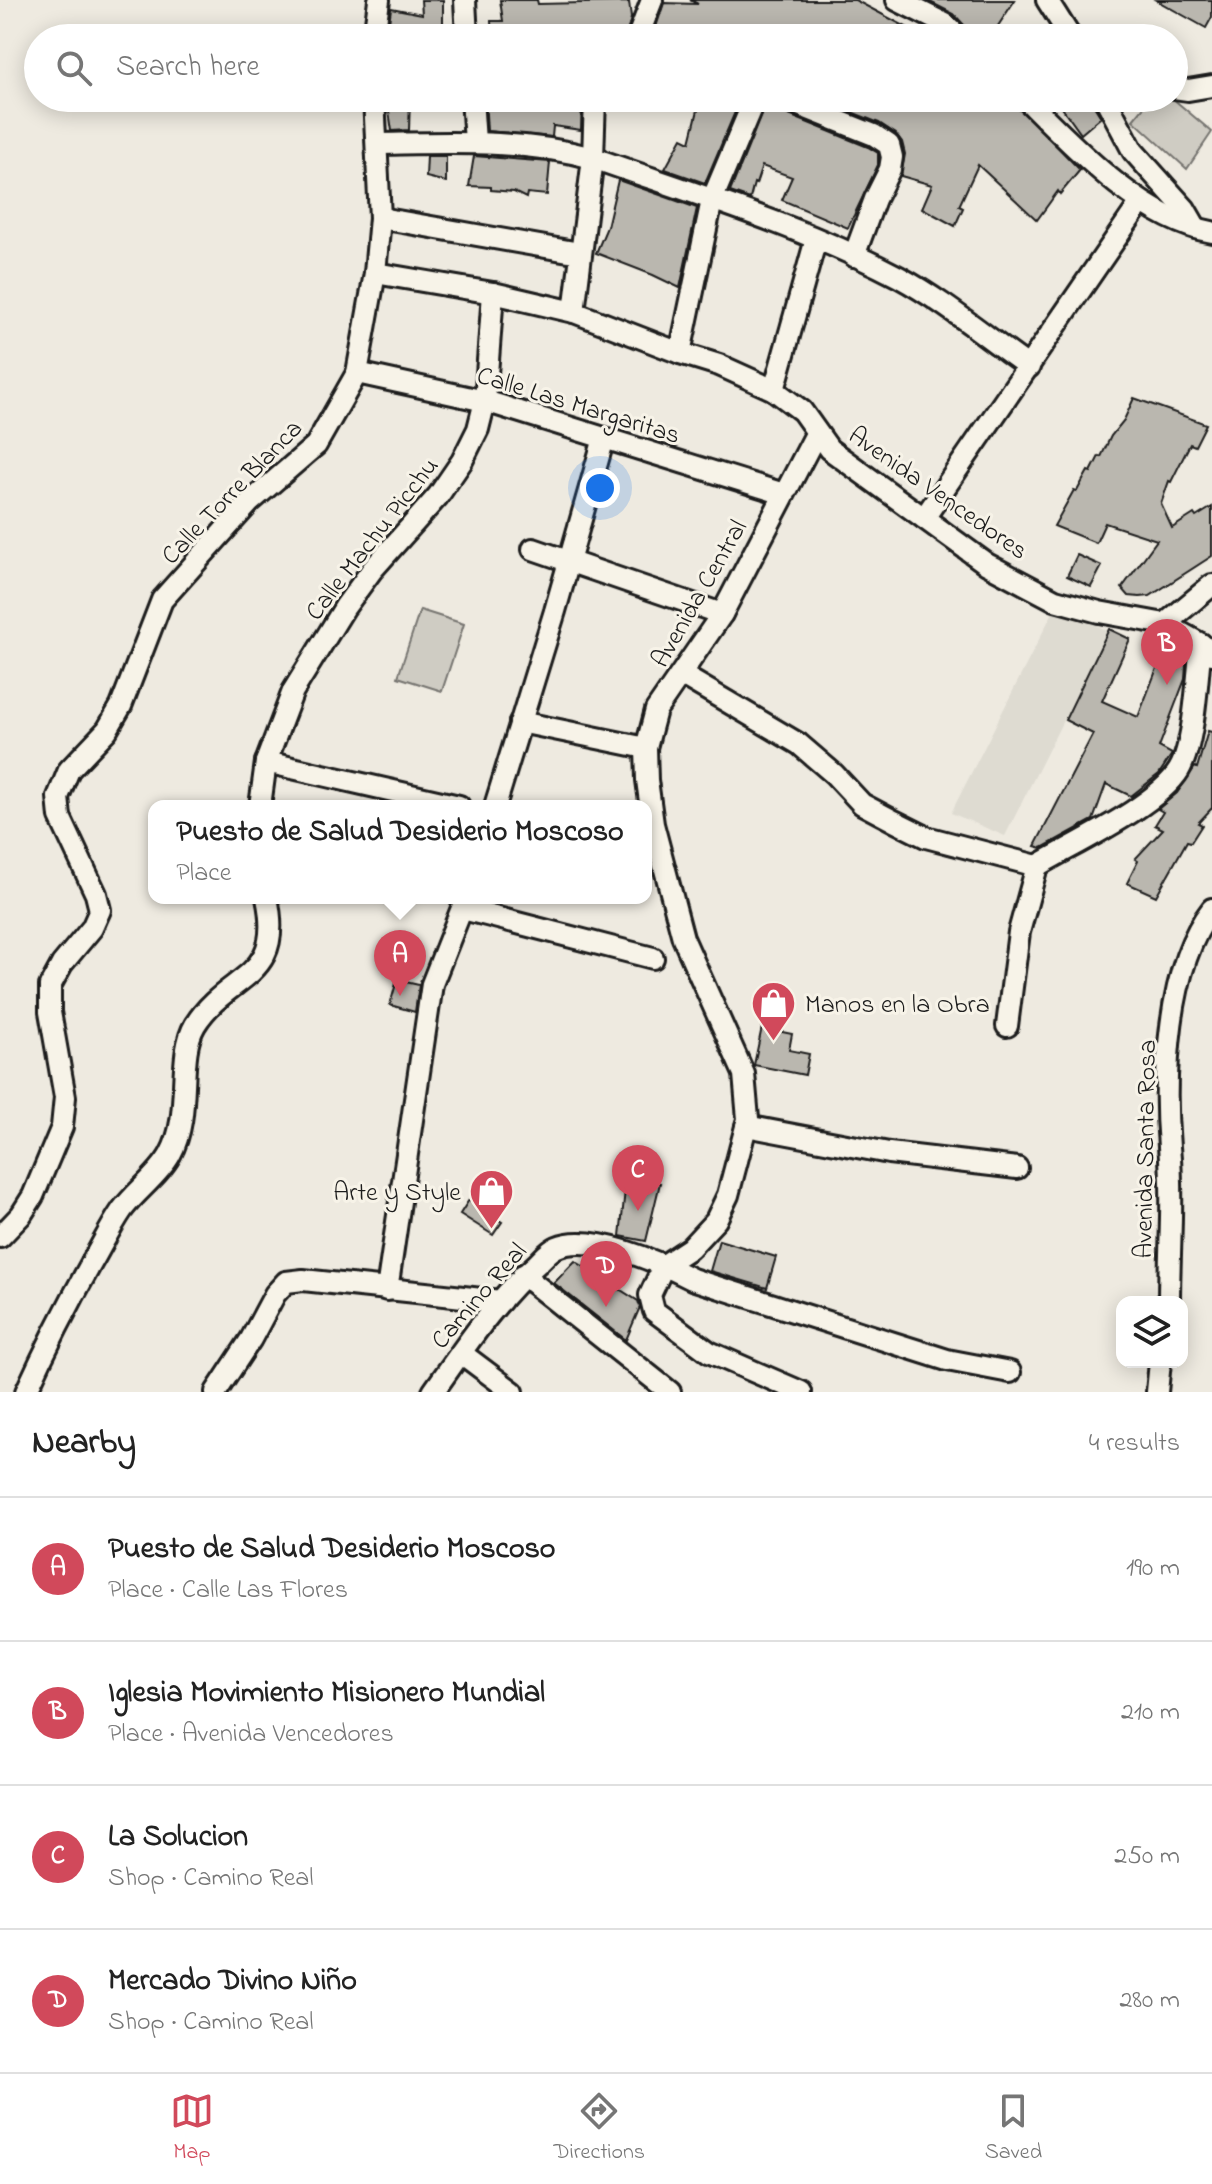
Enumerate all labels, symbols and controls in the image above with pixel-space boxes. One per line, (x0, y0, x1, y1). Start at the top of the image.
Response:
search box (24, 24, 1188, 112)
icon: search (52, 46, 96, 90)
text: Search here (116, 46, 260, 90)
street label: Calle Las Margaritas (472, 358, 685, 456)
street label: Calle Torre Blanca (154, 412, 313, 574)
street label: Avenida Vencedores (840, 418, 1035, 571)
street label: Calle Machu Picchu (297, 450, 449, 630)
your location (580, 468, 620, 508)
street label: Avenida Central (643, 514, 758, 675)
pin: B (1141, 619, 1193, 685)
popup (148, 800, 652, 904)
text: Puesto de Salud Desiderio Moscoso (176, 811, 624, 855)
text: Place (176, 855, 231, 893)
pin: A (374, 930, 426, 996)
shop icon: Manos en la Obra (750, 979, 798, 1042)
place label: Manos en la Obra (805, 987, 990, 1025)
street label: Avenida Santa Rosa (1126, 1039, 1168, 1259)
pin: C (612, 1145, 664, 1211)
shop icon: Arte y Style (468, 1167, 516, 1230)
place label: Arte y Style (333, 1175, 461, 1213)
street label: Camino Real (423, 1235, 537, 1359)
pin: D (580, 1241, 632, 1307)
map controls (1116, 1296, 1188, 1368)
button: layers (1116, 1296, 1188, 1368)
text: Nearby (32, 1419, 136, 1469)
text: 4 results (1089, 1425, 1180, 1463)
text: Puesto de Salud Desiderio Moscoso (108, 1528, 555, 1572)
text: A (50, 1550, 66, 1588)
text: 190 m (1126, 1550, 1180, 1588)
text: Place · Calle Las Flores (108, 1572, 348, 1610)
text: Iglesia Movimiento Misionero Mundial (108, 1672, 545, 1716)
text: B (49, 1694, 67, 1732)
text: 210 m (1121, 1694, 1180, 1732)
text: Place · Avenida Vencedores (108, 1716, 394, 1754)
text: La Solucion (108, 1816, 248, 1860)
text: C (51, 1838, 65, 1876)
text: 250 m (1114, 1838, 1180, 1876)
text: Shop · Camino Real (108, 1860, 314, 1898)
text: Mercado Divino Niño (108, 1960, 357, 2004)
text: D (48, 1982, 68, 2020)
text: 280 m (1119, 1982, 1180, 2020)
text: Shop · Camino Real (108, 2004, 314, 2042)
tab: Map (170, 2089, 214, 2169)
tab: Directions (554, 2089, 645, 2169)
tab: Saved (985, 2089, 1042, 2169)

